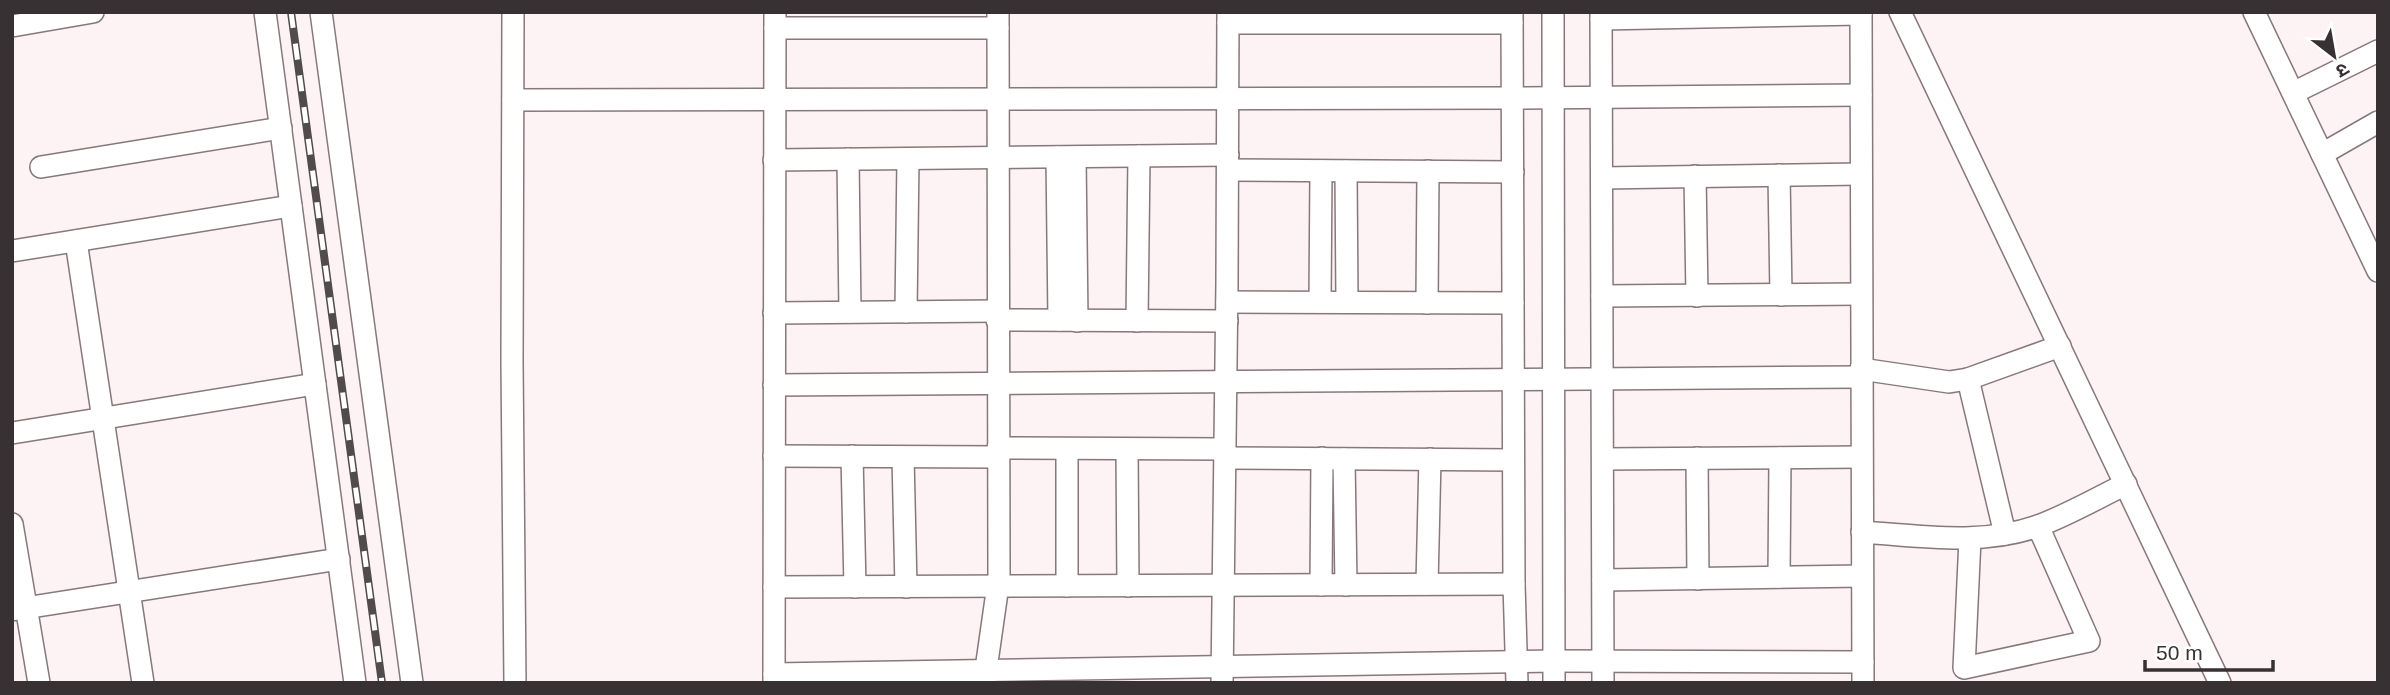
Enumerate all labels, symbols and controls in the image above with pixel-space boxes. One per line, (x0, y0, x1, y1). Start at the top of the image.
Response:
north arrow (2299, 21, 2369, 91)
text: उ (2332, 58, 2353, 82)
scale bar (2145, 628, 2273, 672)
text: 50 m (2156, 641, 2203, 664)

